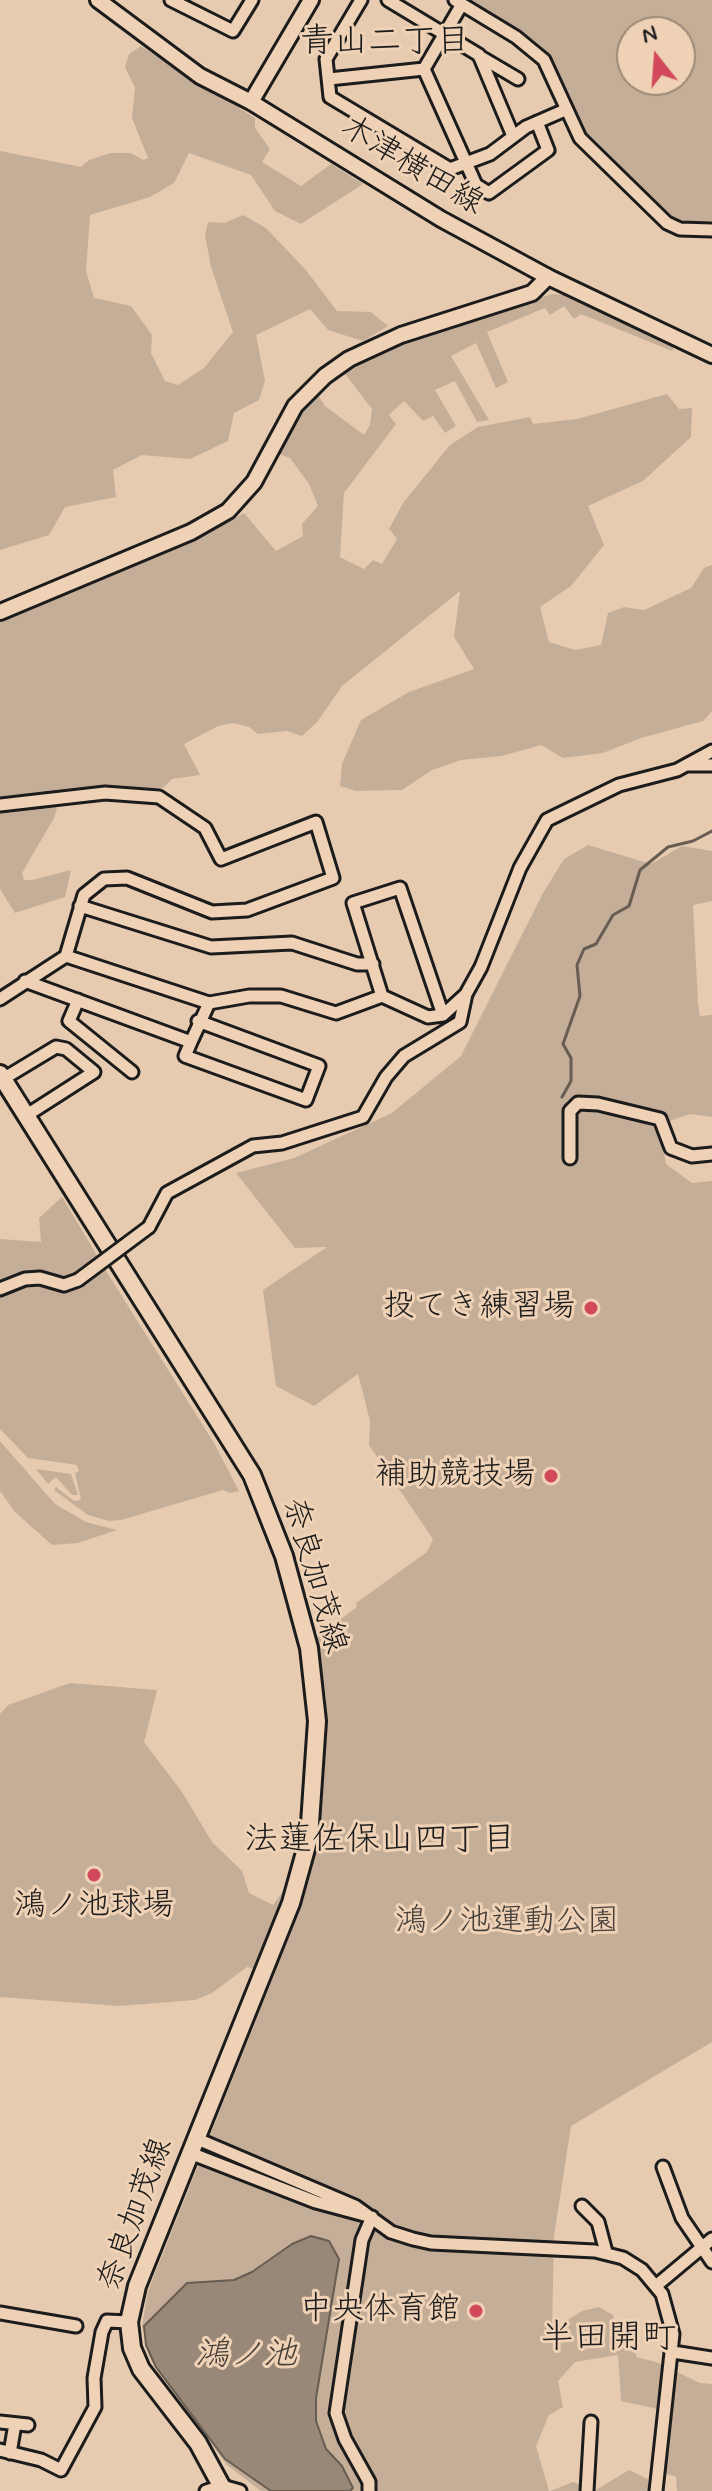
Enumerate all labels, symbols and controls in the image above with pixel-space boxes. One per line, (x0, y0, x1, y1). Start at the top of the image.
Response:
north arrow (616, 16, 696, 96)
text: N (638, 19, 661, 50)
district label: 青山二丁目 (300, 24, 470, 64)
street label: 木津横田線 (333, 109, 489, 225)
place label: 投てき練習場 (383, 1289, 575, 1327)
marker: 投てき練習場 (582, 1299, 600, 1317)
place label: 補助競技場 (375, 1457, 535, 1495)
marker: 補助競技場 (542, 1467, 560, 1485)
street label: 奈良加茂線 (272, 1494, 354, 1658)
district label: 法蓮佐保山四丁目 (244, 1822, 516, 1862)
marker: 鴻ノ池球場 (85, 1866, 103, 1884)
place label: 鴻ノ池球場 (14, 1888, 174, 1926)
park label: 鴻ノ池運動公園 (395, 1904, 619, 1942)
street label: 奈良加茂線 (92, 2133, 182, 2297)
place label: 中央体育館 (300, 2292, 460, 2330)
marker: 中央体育館 (467, 2302, 485, 2320)
district label: 半田開町 (540, 2320, 676, 2360)
water label: 鴻ノ池 (195, 2337, 297, 2377)

